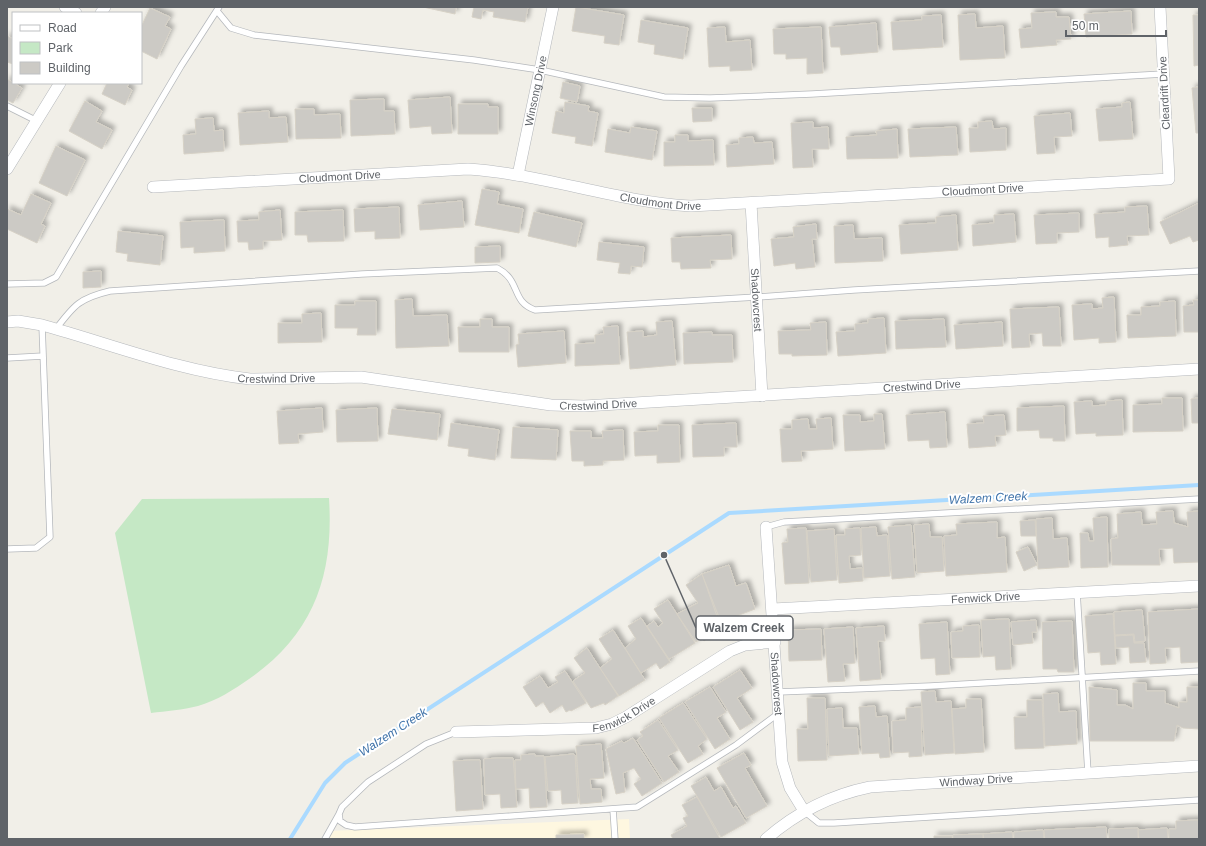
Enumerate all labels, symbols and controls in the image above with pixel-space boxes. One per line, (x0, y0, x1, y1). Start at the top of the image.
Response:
legend (12, 12, 142, 84)
scale bar (1066, 12, 1166, 38)
text: 50 m (1072, 19, 1099, 33)
text: Road (48, 21, 77, 35)
text: Park (48, 41, 74, 55)
street label: Winsong Drive (522, 55, 549, 127)
street label: Cleardrift Drive (1156, 56, 1172, 130)
text: Building (48, 61, 91, 75)
street label: Cloudmont Drive (298, 168, 381, 185)
street label: Cloudmont Drive (941, 181, 1024, 198)
street label: Cloudmont Drive (619, 190, 702, 212)
street label: Shadowcrest (749, 268, 764, 332)
street label: Crestwind Drive (237, 371, 315, 385)
street label: Crestwind Drive (883, 377, 961, 394)
street label: Crestwind Drive (559, 397, 637, 412)
water label: Walzem Creek (948, 489, 1029, 507)
street label: Fenwick Drive (951, 590, 1021, 605)
callout: Walzem Creek (696, 616, 793, 640)
text: Walzem Creek (704, 621, 785, 635)
street label: Shadowcrest (769, 651, 785, 716)
street label: Fenwick Drive (592, 694, 657, 734)
water label: Walzem Creek (356, 704, 431, 759)
street label: Windway Drive (939, 772, 1013, 789)

